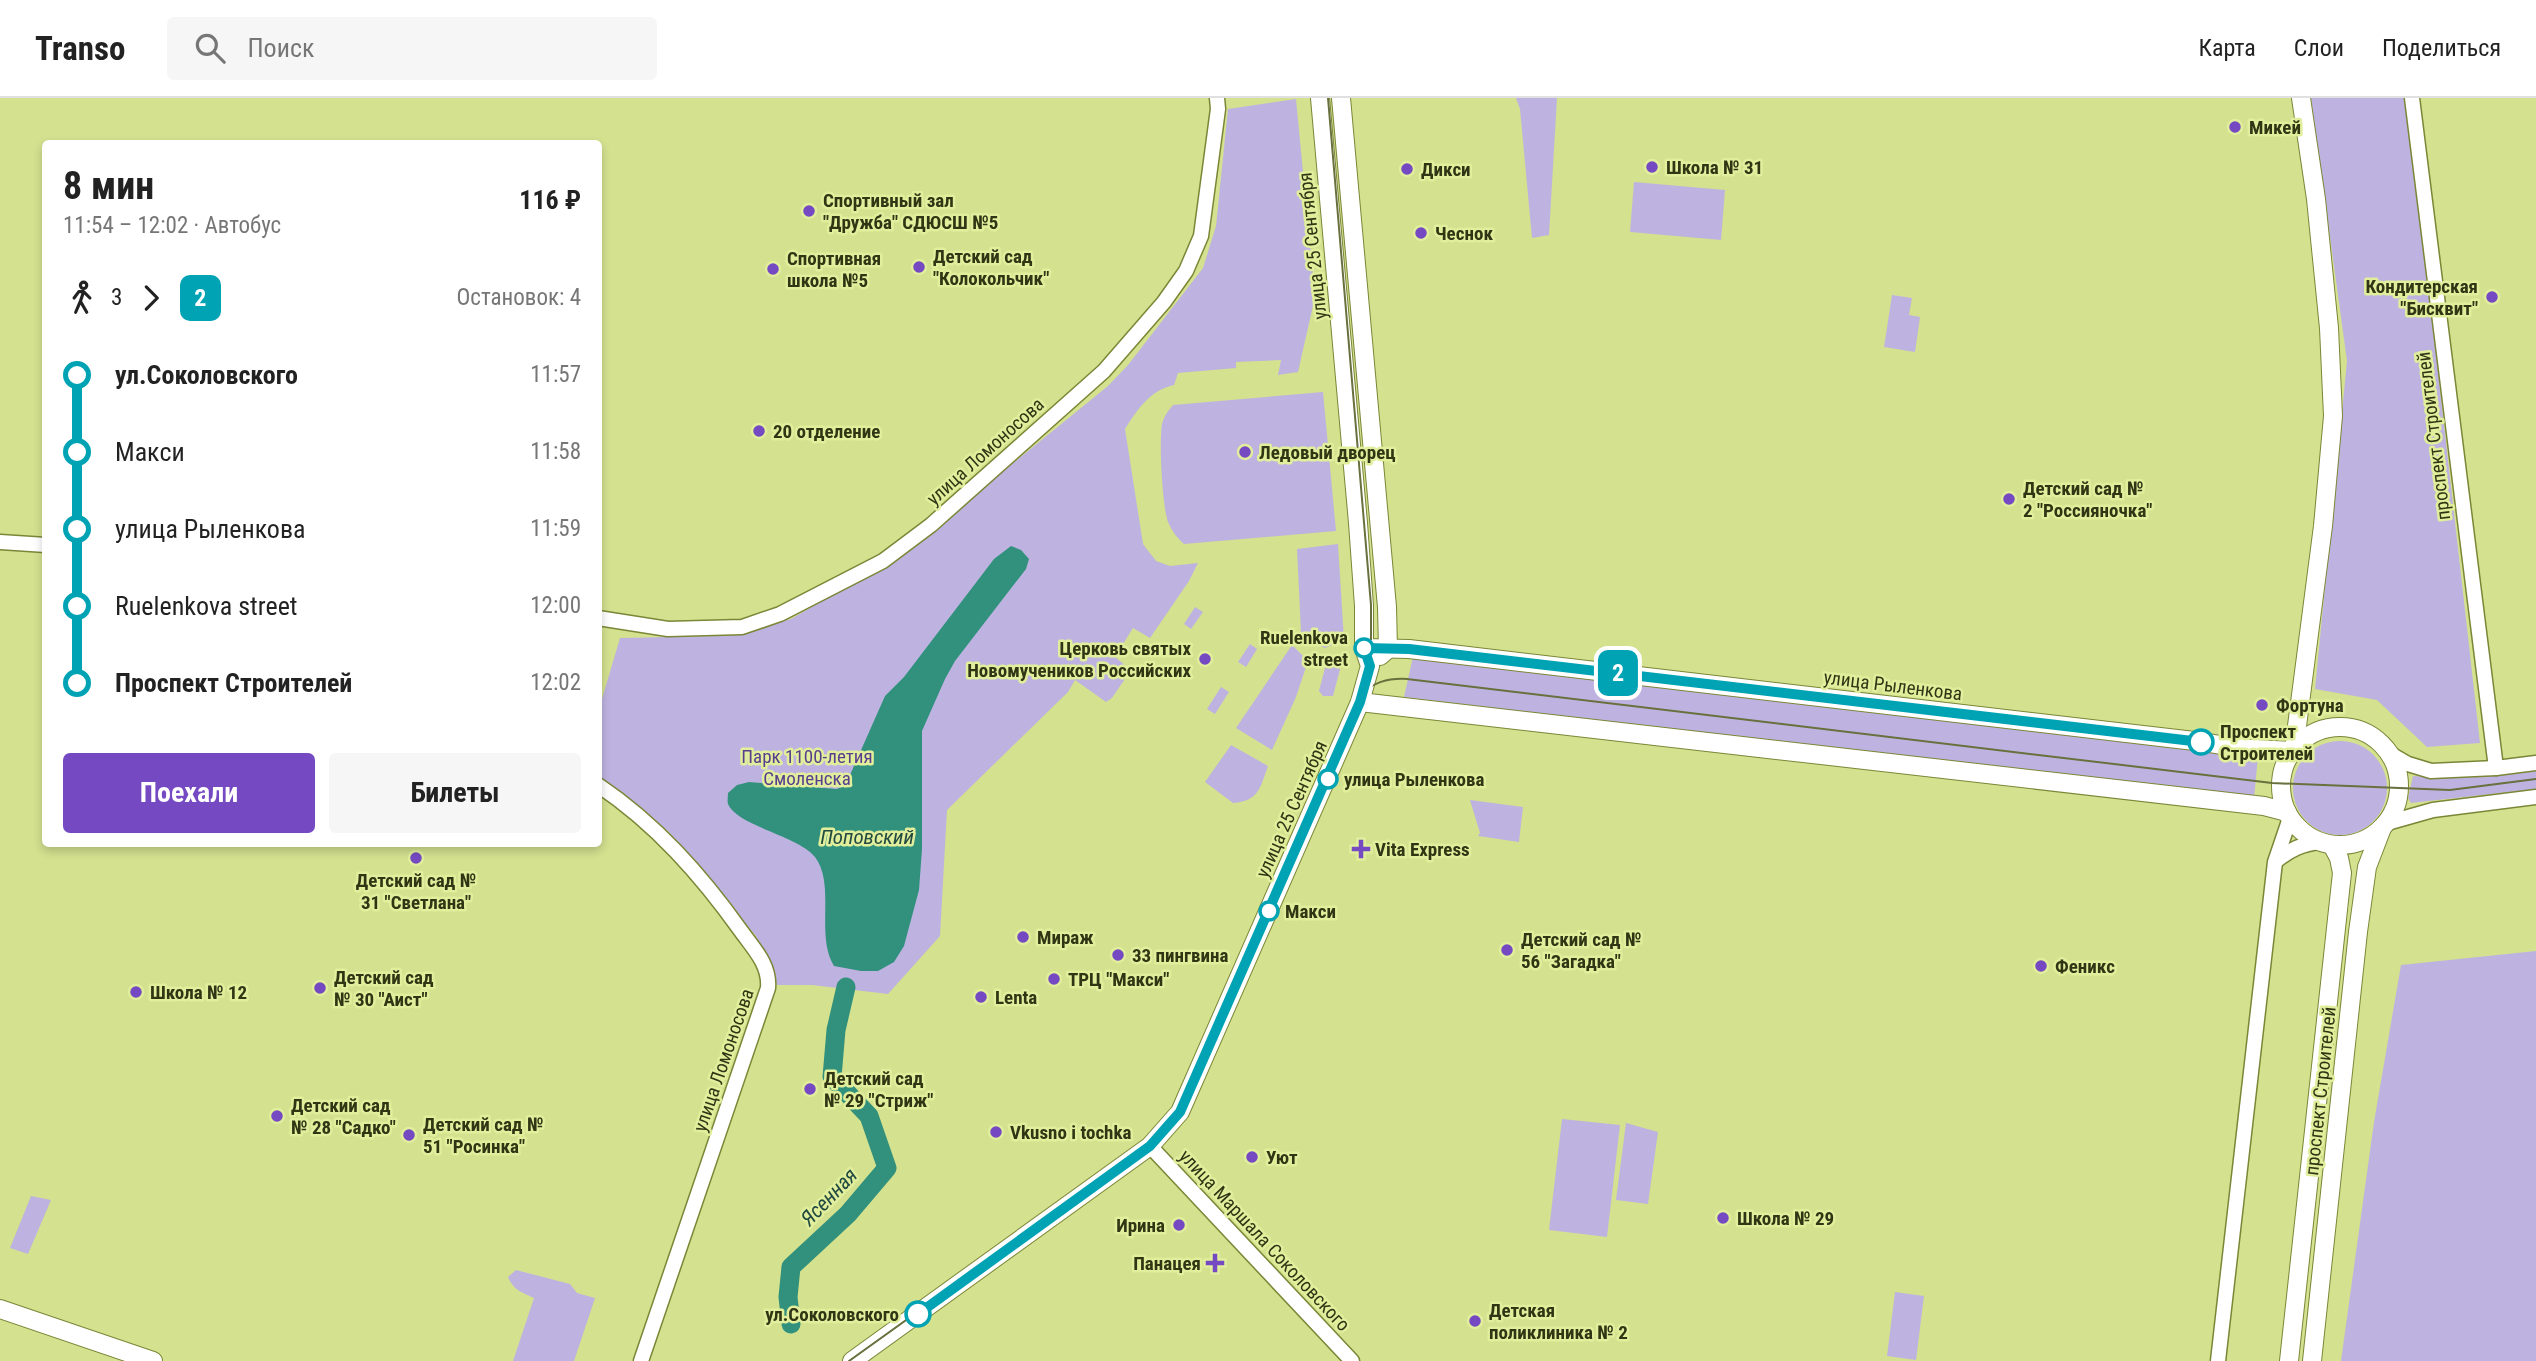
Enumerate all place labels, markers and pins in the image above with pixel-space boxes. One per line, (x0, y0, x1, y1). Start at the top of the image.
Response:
place label: Микей (2249, 116, 2301, 139)
marker: Микей (2227, 119, 2243, 135)
place label: Школа № 31 (1666, 156, 1763, 179)
place label: Дикси (1421, 158, 1471, 181)
marker: Школа № 31 (1644, 159, 1660, 175)
marker: Дикси (1399, 161, 1415, 177)
place label: Спортивный зал "Дружба" СДЮСШ №5 (823, 189, 998, 234)
marker: Спортивный зал "Дружба" СДЮСШ №5 (801, 203, 817, 219)
place label: Чеснок (1435, 222, 1493, 245)
marker: Чеснок (1413, 225, 1429, 241)
place label: Детский сад "Колокольчик" (933, 245, 1049, 290)
place label: Спортивная школа №5 (787, 247, 881, 292)
marker: Детский сад "Колокольчик" (911, 259, 927, 275)
marker: Спортивная школа №5 (765, 261, 781, 277)
place label: Кондитерская "Бисквит" (2365, 275, 2478, 320)
marker: Кондитерская "Бисквит" (2484, 289, 2500, 305)
place label: 20 отделение (773, 420, 880, 443)
marker: 20 отделение (751, 423, 767, 439)
place label: Ледовый дворец (1259, 441, 1396, 464)
marker: Ледовый дворец (1237, 444, 1253, 460)
place label: Детский сад № 2 "Россияночка" (2023, 477, 2152, 522)
marker: Детский сад № 2 "Россияночка" (2001, 491, 2017, 507)
place label: Ruelenkova street (1260, 626, 1348, 671)
place label: Церковь святых Новомучеников Российских (967, 637, 1191, 682)
marker: Ruelenkova street (1354, 638, 1374, 658)
marker: Церковь святых Новомучеников Российских (1197, 651, 1213, 667)
place label: Фортуна (2276, 694, 2344, 717)
marker: Фортуна (2254, 697, 2270, 713)
place label: Проспект Строителей (2220, 720, 2313, 765)
marker: Проспект Строителей (2188, 729, 2214, 755)
place label: улица Рыленкова (1344, 768, 1484, 791)
marker: улица Рыленкова (1318, 769, 1338, 789)
place label: Vita Express (1375, 838, 1470, 861)
marker: Vita Express (1353, 841, 1369, 857)
marker: Детский сад № 31 "Светлана" (408, 850, 424, 866)
place label: Детский сад № 31 "Светлана" (356, 869, 476, 914)
place label: Макси (1285, 900, 1336, 923)
marker: Макси (1259, 901, 1279, 921)
place label: Мираж (1037, 926, 1094, 949)
place label: Детский сад № 56 "Загадка" (1521, 928, 1642, 973)
marker: Мираж (1015, 929, 1031, 945)
marker: Детский сад № 56 "Загадка" (1499, 942, 1515, 958)
place label: 33 пингвина (1132, 944, 1229, 967)
marker: 33 пингвина (1110, 947, 1126, 963)
place label: Феникс (2055, 955, 2115, 978)
marker: Феникс (2033, 958, 2049, 974)
place label: Детский сад № 30 "Аист" (334, 966, 434, 1011)
place label: ТРЦ "Макси" (1068, 968, 1169, 991)
marker: ТРЦ "Макси" (1046, 971, 1062, 987)
marker: Детский сад № 30 "Аист" (312, 980, 328, 996)
place label: Школа № 12 (150, 981, 247, 1004)
marker: Школа № 12 (128, 984, 144, 1000)
place label: Lenta (995, 986, 1037, 1009)
marker: Lenta (973, 989, 989, 1005)
place label: Детский сад № 29 "Стриж" (824, 1067, 933, 1112)
marker: Детский сад № 29 "Стриж" (802, 1081, 818, 1097)
place label: Детский сад № 28 "Садко" (291, 1094, 396, 1139)
marker: Детский сад № 28 "Садко" (269, 1108, 285, 1124)
place label: Детский сад № 51 "Росинка" (423, 1113, 544, 1158)
place label: Vkusno i tochka (1010, 1121, 1132, 1144)
marker: Vkusno i tochka (988, 1124, 1004, 1140)
marker: Детский сад № 51 "Росинка" (401, 1127, 417, 1143)
place label: Уют (1266, 1146, 1298, 1169)
marker: Уют (1244, 1149, 1260, 1165)
place label: Школа № 29 (1737, 1207, 1834, 1230)
marker: Школа № 29 (1715, 1210, 1731, 1226)
place label: Ирина (1116, 1214, 1165, 1237)
marker: Ирина (1171, 1217, 1187, 1233)
place label: Панацея (1133, 1252, 1201, 1275)
marker: Панацея (1207, 1255, 1223, 1271)
place label: Детская поликлиника № 2 (1489, 1299, 1628, 1344)
marker: ул.Соколовского (905, 1301, 931, 1327)
place label: ул.Соколовского (765, 1303, 899, 1326)
marker: Детская поликлиника № 2 (1467, 1313, 1483, 1329)

